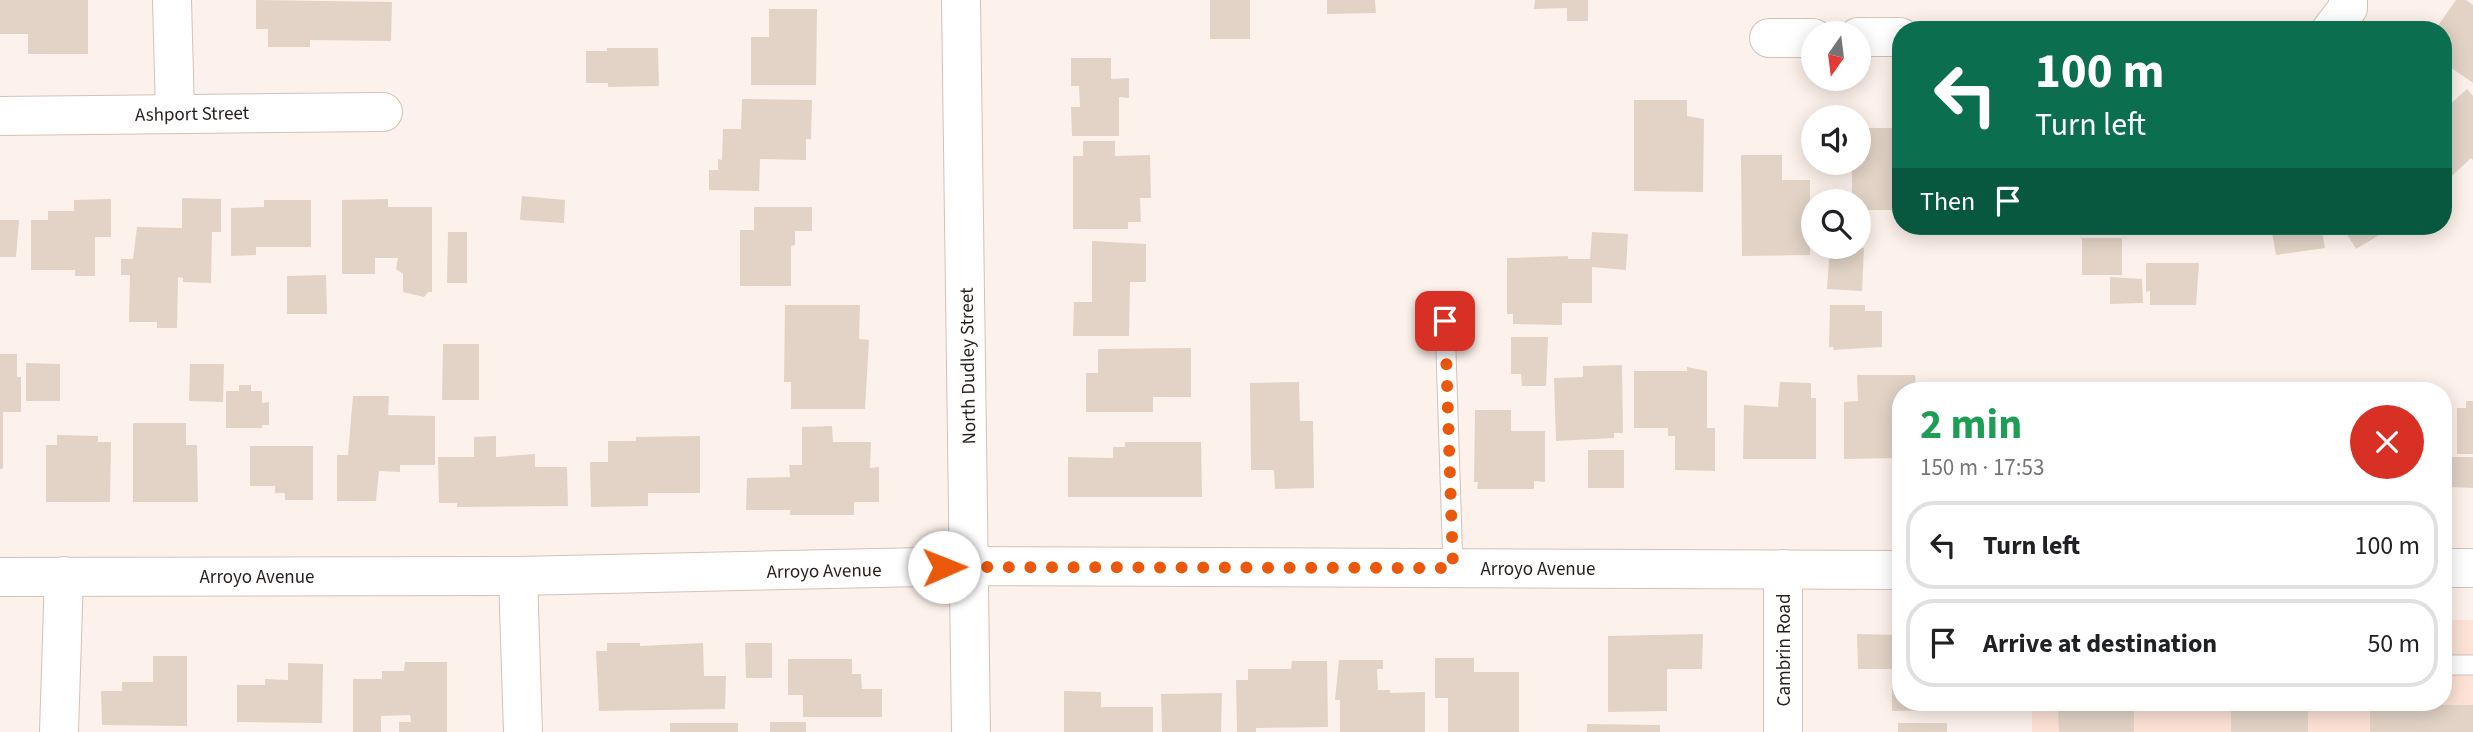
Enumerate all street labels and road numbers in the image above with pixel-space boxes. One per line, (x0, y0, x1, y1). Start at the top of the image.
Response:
street label: Ashport Street (135, 100, 250, 129)
street label: North Dudley Street (954, 287, 983, 445)
street label: Arroyo Avenue (1481, 556, 1596, 583)
street label: Arroyo Avenue (766, 557, 882, 586)
street label: Arroyo Avenue (200, 564, 315, 591)
street label: Cambrin Road (1771, 594, 1798, 706)

